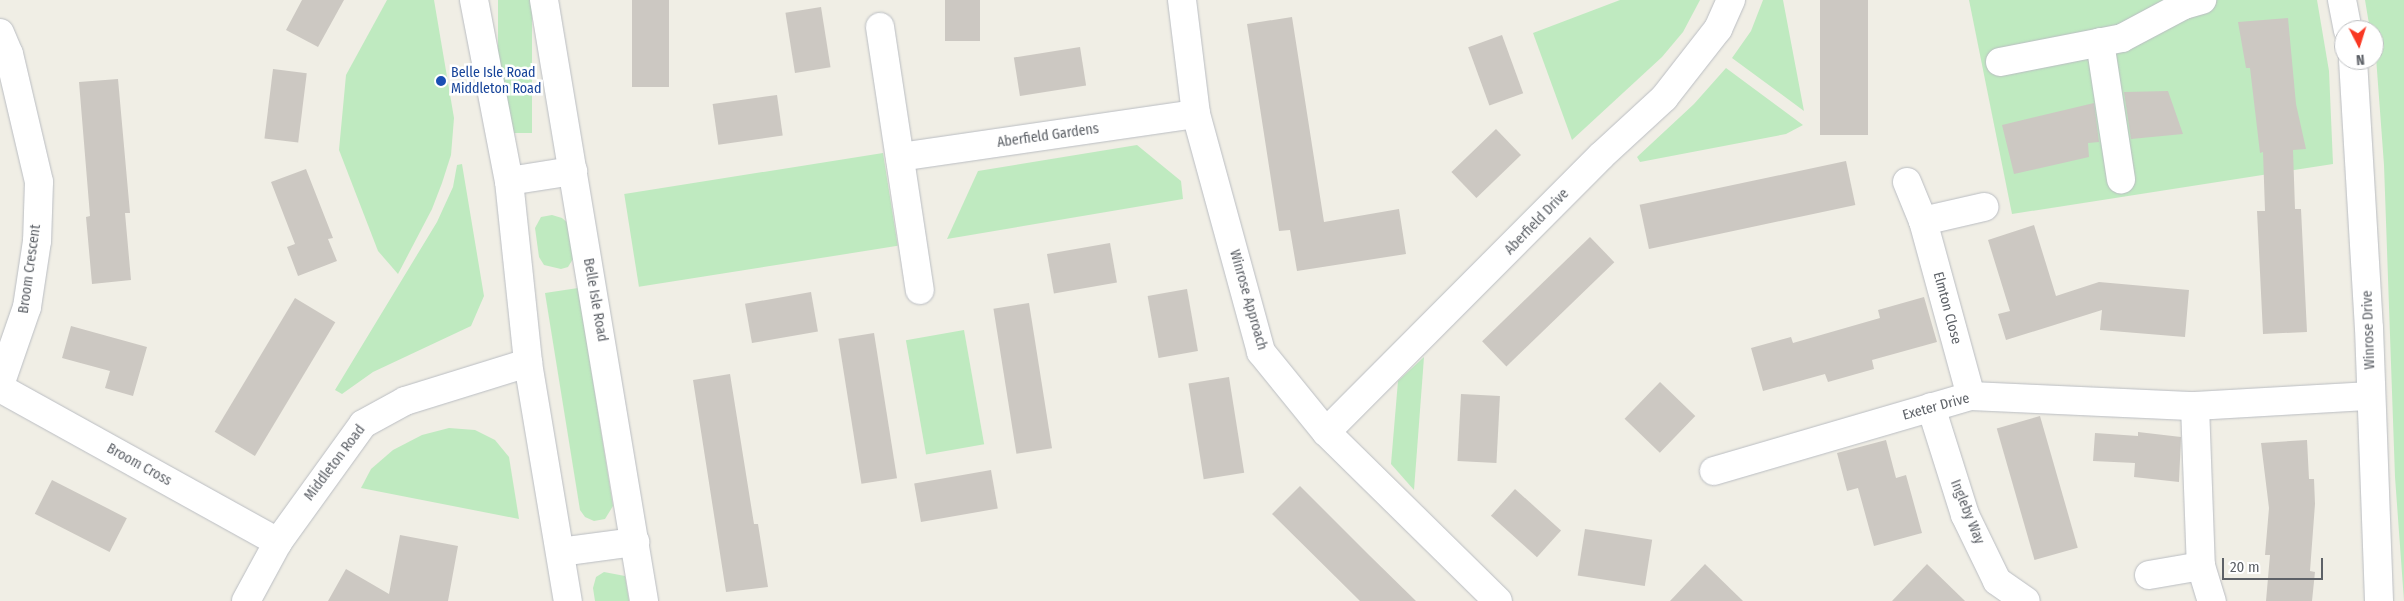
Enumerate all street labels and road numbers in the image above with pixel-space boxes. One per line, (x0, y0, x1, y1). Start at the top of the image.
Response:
street label: Aberfield Gardens (996, 121, 1100, 151)
street label: Aberfield Drive (1501, 186, 1573, 258)
street label: Broom Crescent (15, 223, 45, 315)
street label: Winrose Approach (1226, 248, 1270, 352)
street label: Belle Isle Road (579, 257, 611, 343)
street label: Elmton Close (1929, 270, 1965, 346)
street label: Winrose Drive (2359, 290, 2379, 370)
street label: Exeter Drive (1901, 390, 1971, 424)
street label: Middleton Road (301, 422, 369, 504)
street label: Broom Cross (104, 440, 174, 490)
street label: Ingleby Way (1946, 477, 1988, 547)

